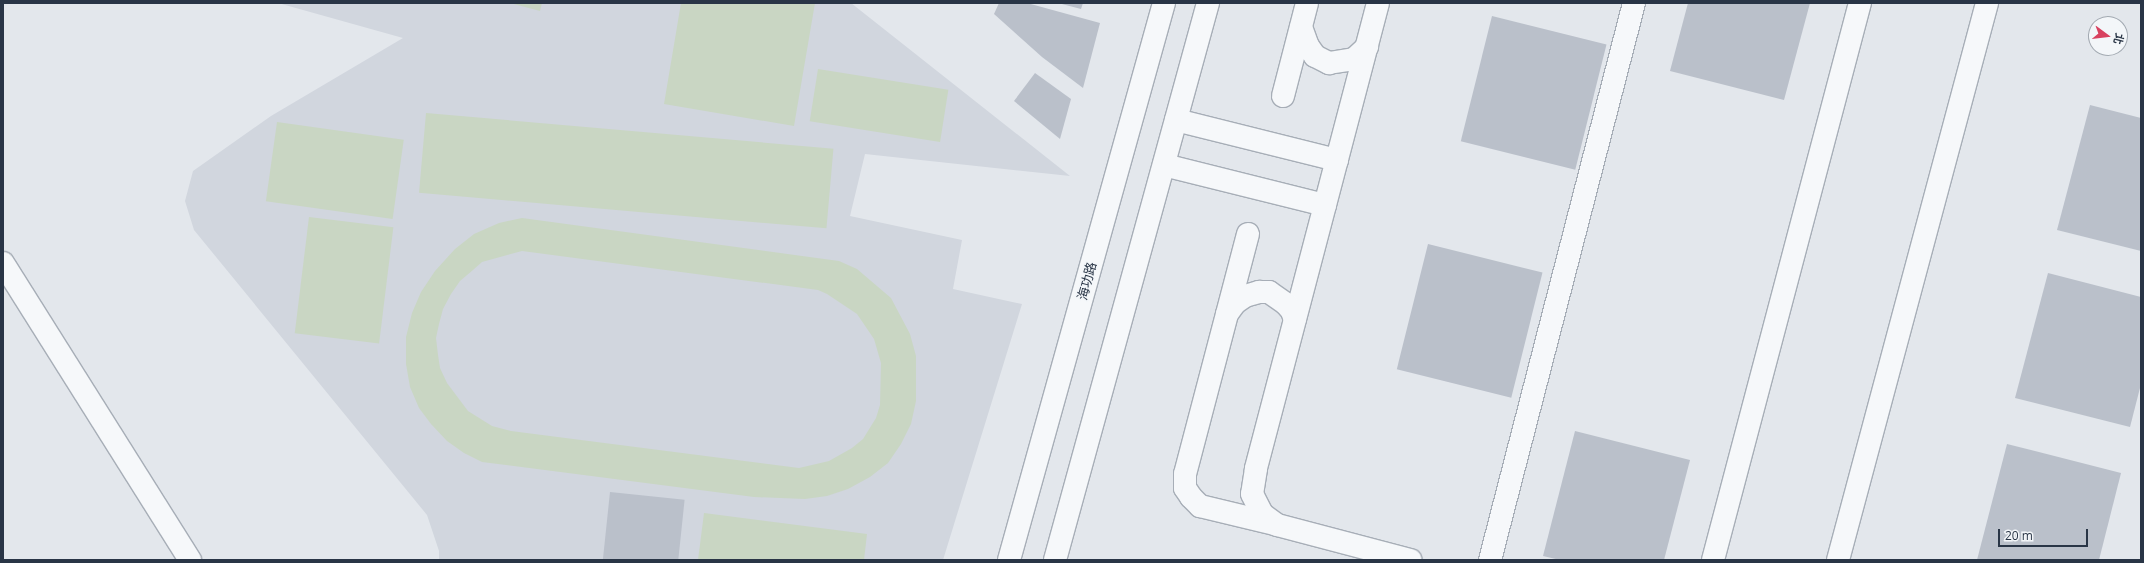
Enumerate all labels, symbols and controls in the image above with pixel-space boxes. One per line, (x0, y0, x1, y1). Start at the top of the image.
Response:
north arrow (2088, 16, 2128, 56)
text: 北 (2110, 32, 2128, 46)
street label: 海功路 (1074, 260, 1100, 302)
scale bar (2000, 521, 2090, 547)
text: 20 m (2005, 527, 2033, 544)

